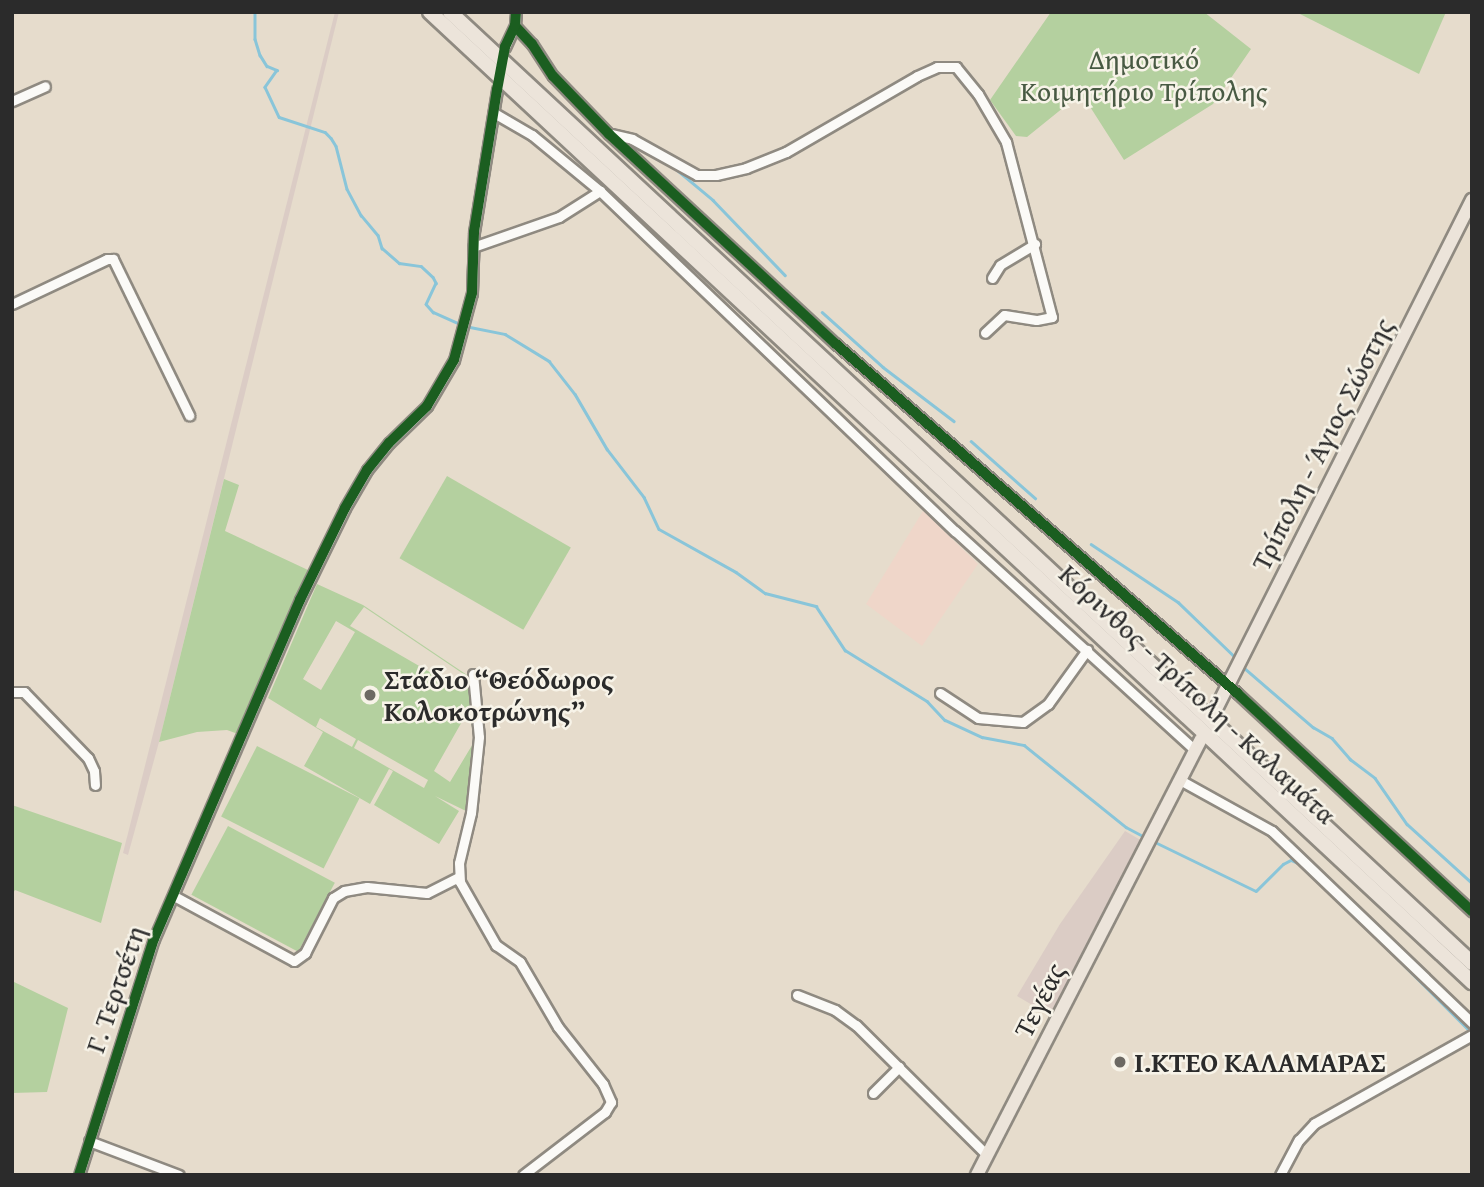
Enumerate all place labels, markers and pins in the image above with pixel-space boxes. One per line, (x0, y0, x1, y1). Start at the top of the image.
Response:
place label: Στάδιο “Θεόδωρος Κολοκοτρώνης” (384, 662, 614, 728)
marker: Στάδιο “Θεόδωρος Κολοκοτρώνης” (362, 687, 378, 703)
place label: Ι.ΚΤΕΟ ΚΑΛΑΜΑΡΑΣ (1134, 1045, 1386, 1079)
marker: Ι.ΚΤΕΟ ΚΑΛΑΜΑΡΑΣ (1112, 1054, 1128, 1070)

